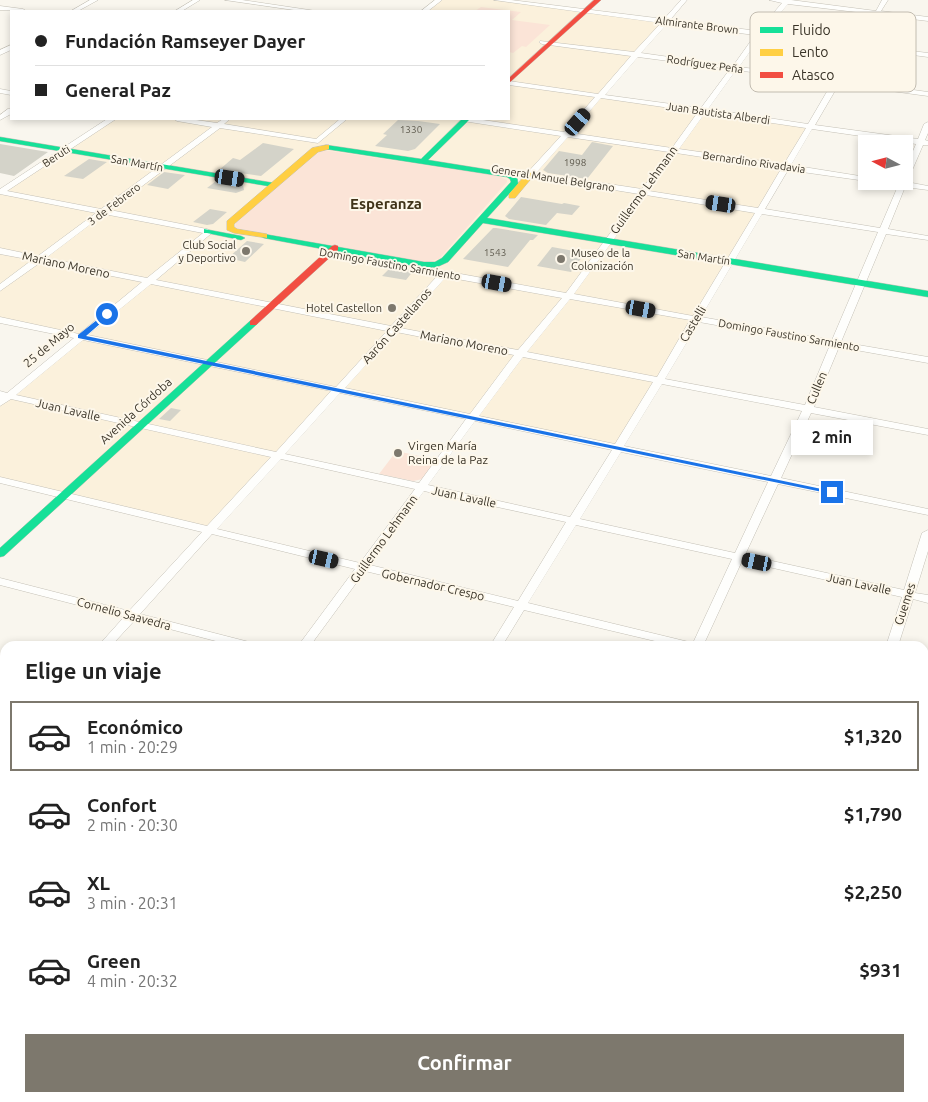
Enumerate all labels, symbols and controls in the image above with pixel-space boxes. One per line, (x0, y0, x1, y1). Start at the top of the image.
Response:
legend (750, 12, 916, 92)
street label: Almirante Brown (655, 14, 739, 36)
text: Fluido (792, 22, 831, 38)
text: Fundación Ramseyer Dayer (65, 30, 305, 52)
text: Lento (792, 44, 829, 60)
street label: Rodríguez Peña (666, 53, 744, 75)
text: Atasco (792, 67, 835, 83)
text: General Paz (65, 79, 171, 101)
street label: Juan Bautista Alberdi (665, 100, 771, 126)
car (562, 106, 593, 138)
house number: 1330 (400, 124, 423, 135)
north arrow (858, 135, 912, 190)
map controls (858, 135, 913, 190)
street label: Beruti (40, 143, 72, 169)
street label: Guillermo Lehmann (607, 143, 680, 236)
street label: Bernardino Rivadavia (702, 149, 806, 175)
street label: San Martín (110, 152, 164, 174)
house number: 1998 (564, 157, 587, 168)
street label: General Manuel Belgrano (490, 162, 616, 194)
car (214, 168, 245, 188)
street label: 3 de Febrero (85, 180, 143, 228)
car (705, 194, 736, 214)
district label: Esperanza (350, 195, 422, 212)
place label: Club Social y Deportivo (179, 239, 236, 264)
marker: Club Social y Deportivo (240, 245, 252, 257)
street label: Domingo Faustino Sarmiento (318, 246, 462, 282)
house number: 1543 (484, 247, 506, 258)
place label: Museo de la Colonización (571, 247, 634, 272)
street label: San Martín (677, 247, 731, 267)
street label: Mariano Moreno (21, 249, 111, 280)
marker: Museo de la Colonización (555, 253, 567, 265)
car (480, 273, 513, 293)
street label: Aarón Castellanos (359, 285, 434, 366)
car (624, 299, 657, 319)
place label: Hotel Castellon (306, 302, 382, 314)
marker: Hotel Castellon (386, 302, 398, 314)
route start (96, 303, 118, 325)
street label: Castelli (677, 303, 708, 344)
street label: Domingo Faustino Sarmiento (717, 317, 861, 353)
street label: 25 de Mayo (21, 320, 77, 370)
street label: Mariano Moreno (419, 328, 509, 357)
street label: Cullen (804, 370, 829, 406)
street label: Avenida Córdoba (97, 375, 174, 446)
street label: Juan Lavalle (35, 396, 102, 423)
callout: 2 min (791, 420, 873, 454)
text: 2 min (812, 428, 852, 446)
place label: Virgen María Reina de la Paz (408, 439, 488, 466)
marker: Virgen María Reina de la Paz (392, 447, 404, 459)
route end (821, 481, 843, 503)
street label: Juan Lavalle (431, 483, 498, 510)
street label: Guillermo Lehmann (347, 492, 420, 585)
car (307, 548, 340, 570)
car (740, 552, 773, 572)
street label: Gobernador Crespo (380, 566, 486, 603)
street label: Juan Lavalle (826, 570, 893, 597)
street label: Guemes (892, 581, 917, 627)
street label: Cornelio Saavedra (76, 595, 173, 632)
text: Elige un viaje (25, 658, 162, 683)
icon: car (27, 714, 72, 759)
text: Económico (87, 716, 183, 738)
text: $1,320 (844, 725, 902, 747)
text: 1 min · 20:29 (87, 738, 178, 756)
icon: car (27, 792, 72, 837)
text: Confort (87, 794, 157, 816)
text: $1,790 (844, 803, 902, 825)
text: 2 min · 20:30 (87, 816, 178, 834)
icon: car (27, 870, 72, 915)
text: XL (87, 872, 110, 894)
text: $2,250 (844, 881, 902, 903)
text: 3 min · 20:31 (87, 894, 178, 912)
icon: car (27, 948, 72, 993)
text: Green (87, 950, 141, 972)
text: $931 (859, 959, 902, 981)
text: 4 min · 20:32 (87, 972, 178, 990)
button: Confirmar (25, 1034, 904, 1092)

